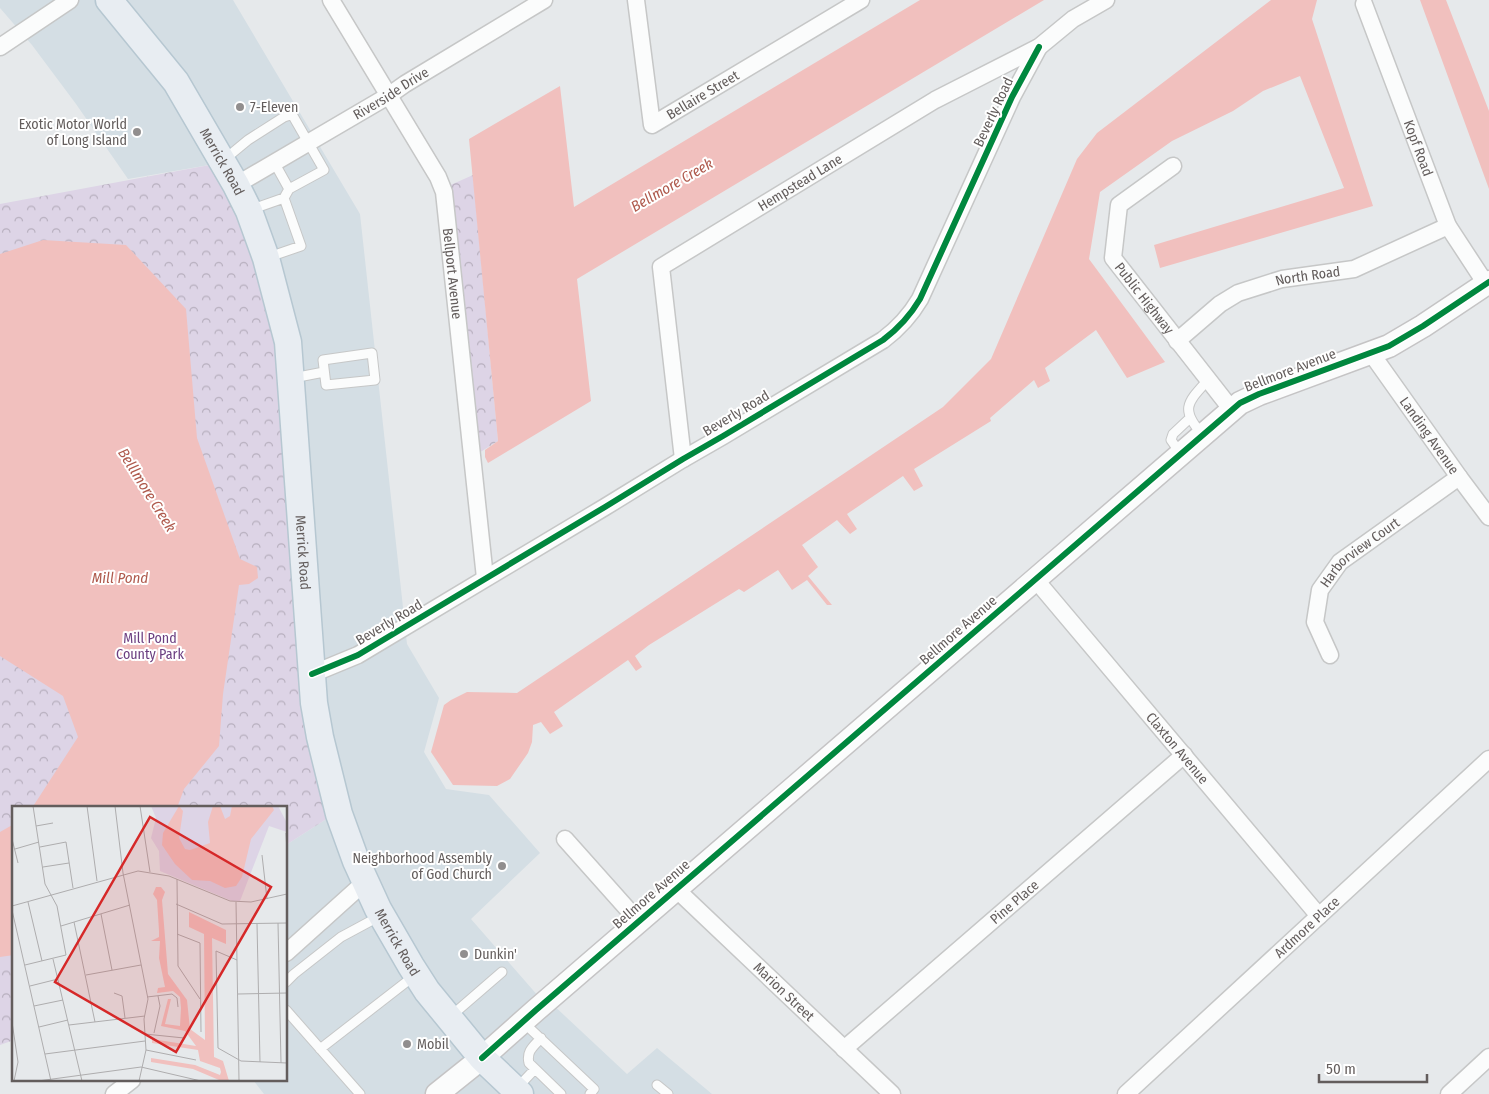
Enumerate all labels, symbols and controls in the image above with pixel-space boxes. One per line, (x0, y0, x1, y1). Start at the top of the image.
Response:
street label: Riverside Drive (350, 64, 432, 124)
street label: Bellaire Street (664, 67, 743, 123)
street label: Beverly Road (970, 75, 1017, 150)
place label: 7-Eleven (250, 99, 298, 116)
marker: 7-Eleven (234, 101, 246, 113)
place label: Exotic Motor World of Long Island (19, 116, 127, 149)
street label: Kopf Road (1400, 118, 1436, 179)
street label: Merrick Road (196, 125, 248, 198)
marker: Exotic Motor World of Long Island (131, 126, 143, 138)
street label: Hempstead Lane (755, 151, 846, 215)
water label: Bellmore Creek (628, 154, 717, 216)
street label: Bellport Avenue (439, 227, 465, 320)
street label: Public Highway (1111, 259, 1178, 338)
street label: North Road (1273, 263, 1341, 290)
street label: Bellmore Avenue (1242, 345, 1339, 396)
street label: Beverly Road (700, 387, 773, 440)
street label: Landing Avenue (1396, 394, 1462, 478)
water label: Belllmore Creek (114, 445, 180, 536)
street label: Merrick Road (291, 514, 314, 591)
street label: Harborview Court (1317, 514, 1403, 591)
water label: Mill Pond (92, 569, 148, 587)
street label: Bellmore Avenue (916, 592, 1001, 669)
street label: Beverly Road (353, 596, 426, 649)
park label: Mill Pond County Park (116, 630, 184, 663)
street label: Claxton Avenue (1142, 709, 1212, 788)
inset map (12, 806, 288, 1082)
place label: Neighborhood Assembly of God Church (352, 850, 493, 883)
street label: Bellmore Avenue (609, 856, 694, 933)
marker: Neighborhood Assembly of God Church (496, 860, 508, 872)
street label: Pine Place (987, 876, 1042, 928)
street label: Ardmore Place (1271, 893, 1343, 962)
street label: Merrick Road (371, 906, 423, 979)
place label: Dunkin' (474, 946, 517, 963)
marker: Dunkin' (458, 948, 470, 960)
street label: Marion Street (750, 959, 818, 1025)
place label: Mobil (417, 1036, 449, 1053)
marker: Mobil (401, 1038, 413, 1050)
scale bar (1319, 1052, 1426, 1084)
text: 50 m (1326, 1060, 1356, 1078)

